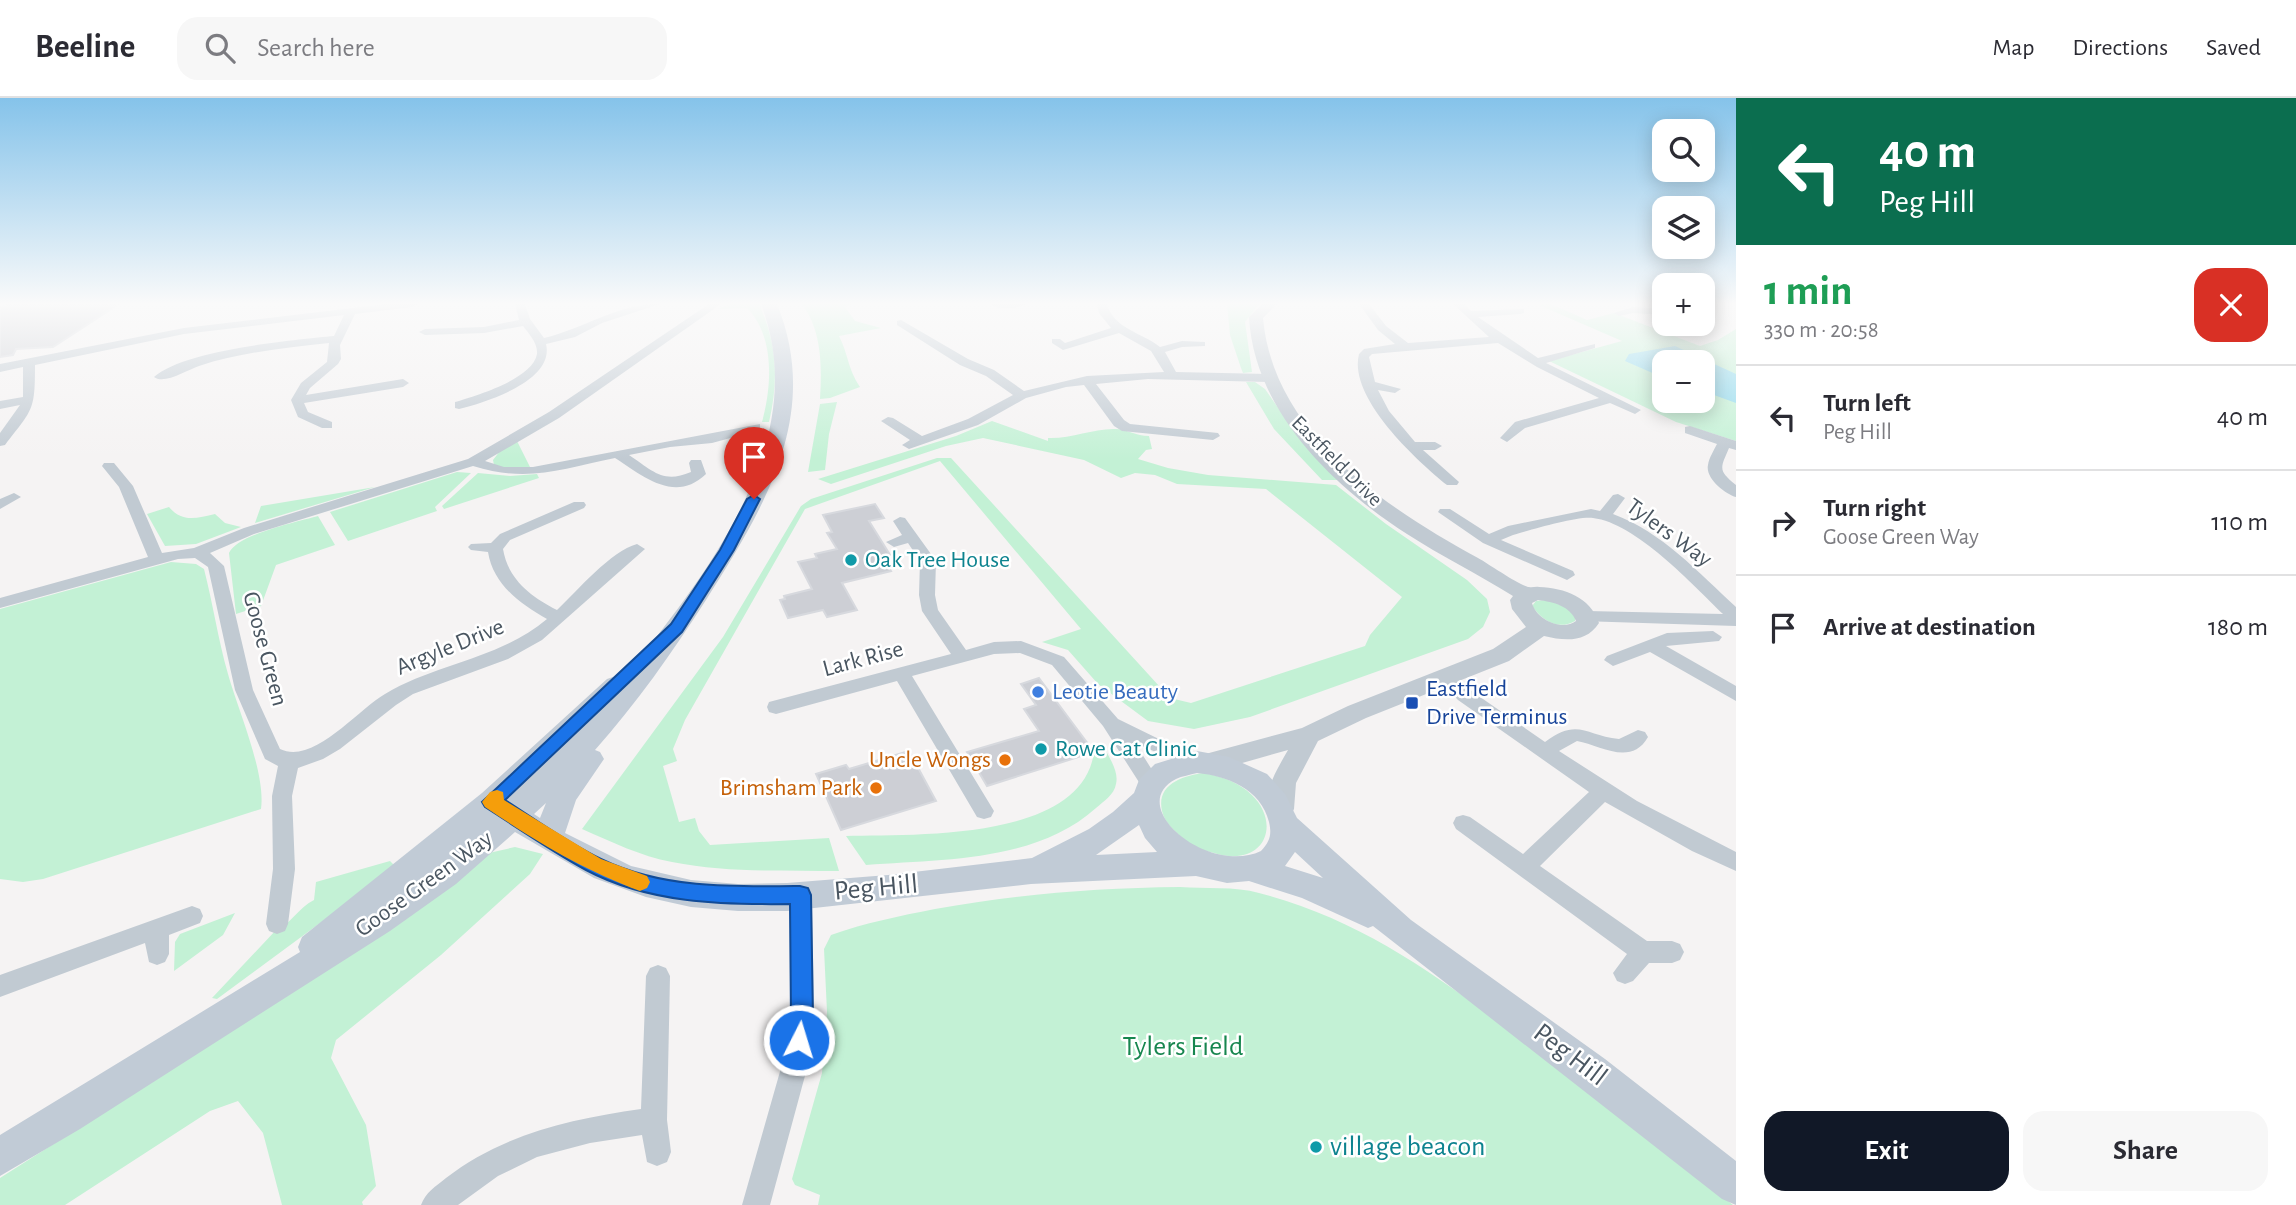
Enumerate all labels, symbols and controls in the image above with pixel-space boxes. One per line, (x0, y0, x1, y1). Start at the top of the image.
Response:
search box (177, 17, 667, 80)
icon: search (201, 29, 239, 67)
text: Beeline (35, 31, 135, 64)
text: Search here (257, 35, 375, 61)
text: Map (1992, 36, 2034, 60)
text: Directions (2072, 36, 2168, 60)
text: Saved (2206, 36, 2261, 60)
map controls (1652, 119, 1715, 413)
button: search (1652, 119, 1715, 182)
icon: left (1764, 126, 1855, 217)
text: 40 m (1879, 128, 1976, 177)
text: Peg Hill (1879, 186, 1975, 218)
button: layers (1652, 196, 1715, 259)
button: close (2194, 268, 2268, 342)
text: 1 min (1764, 270, 1853, 312)
button: + (1652, 273, 1715, 336)
text: 330 m · 20:58 (1764, 319, 1879, 342)
button: − (1652, 350, 1715, 413)
text: Turn left (1823, 390, 1911, 416)
icon: left (1764, 399, 1802, 437)
text: 40 m (2217, 404, 2268, 430)
street label: Eastfield Drive (1288, 412, 1386, 510)
text: Peg Hill (1823, 421, 1892, 444)
pin (724, 427, 784, 499)
icon: arrive (735, 438, 773, 476)
street label: Tylers Way (1622, 494, 1716, 572)
text: Turn right (1823, 495, 1926, 521)
icon: right (1764, 504, 1802, 542)
text: 110 m (2211, 509, 2268, 535)
text: Goose Green Way (1823, 526, 1979, 549)
place label: Oak Tree House (865, 548, 1010, 572)
marker: Oak Tree House (843, 552, 859, 568)
street label: Goose Green (238, 589, 292, 709)
icon: arrive (1764, 609, 1802, 647)
street label: Argyle Drive (393, 614, 507, 680)
text: Arrive at destination (1823, 614, 2036, 640)
text: 180 m (2208, 614, 2268, 640)
street label: Lark Rise (820, 637, 906, 681)
place label: Eastfield Drive Terminus (1426, 677, 1567, 729)
place label: Leotie Beauty (1052, 680, 1178, 704)
marker: Leotie Beauty (1030, 684, 1046, 700)
marker: Eastfield Drive Terminus (1404, 695, 1420, 711)
place label: Rowe Cat Clinic (1055, 737, 1197, 761)
marker: Rowe Cat Clinic (1033, 741, 1049, 757)
place label: Uncle Wongs (869, 748, 991, 772)
marker: Uncle Wongs (997, 752, 1013, 768)
place label: Brimsham Park (720, 776, 862, 800)
marker: Brimsham Park (868, 780, 884, 796)
street label: Goose Green Way (351, 826, 497, 942)
street label: Peg Hill (833, 870, 919, 906)
position arrow (762, 1003, 836, 1077)
street label: Peg Hill (1528, 1019, 1612, 1091)
park label: Tylers Field (1123, 1033, 1243, 1061)
button: Exit (1764, 1111, 2009, 1191)
button: Share (2023, 1111, 2268, 1191)
place label: village beacon (1330, 1133, 1485, 1161)
marker: village beacon (1308, 1139, 1324, 1155)

